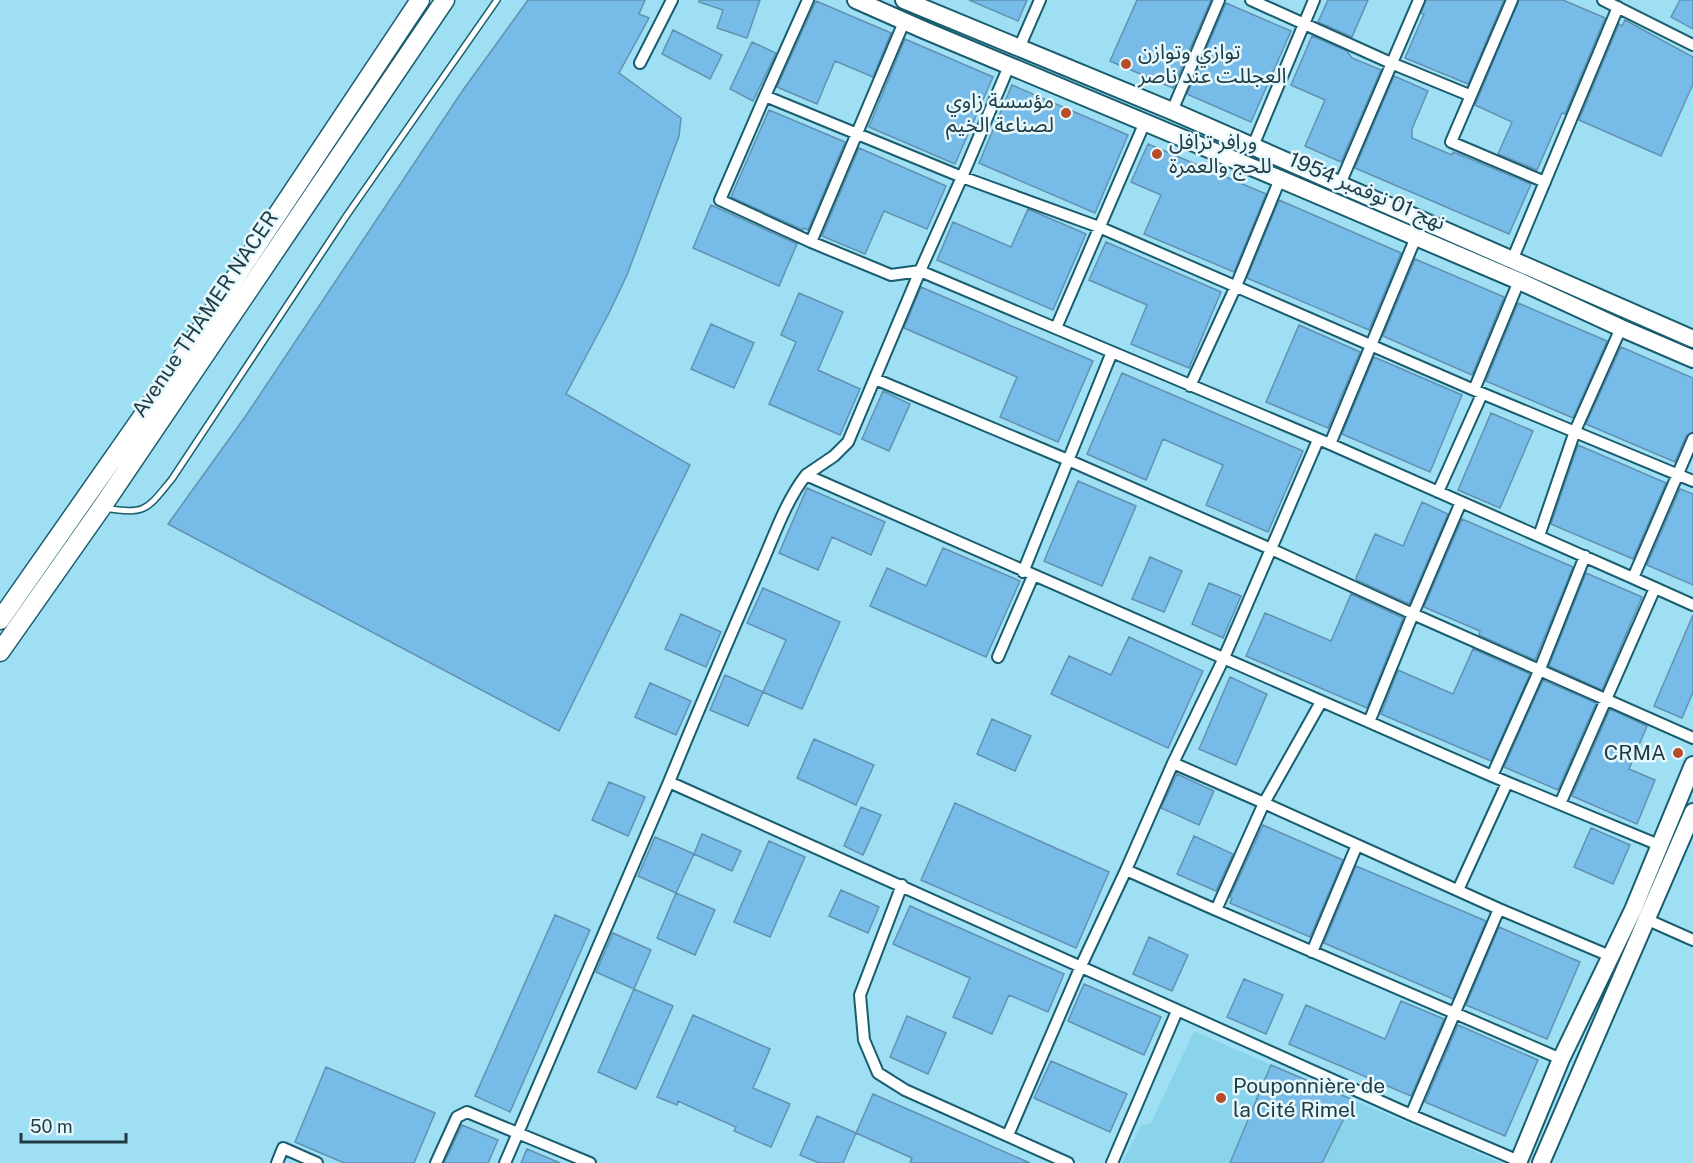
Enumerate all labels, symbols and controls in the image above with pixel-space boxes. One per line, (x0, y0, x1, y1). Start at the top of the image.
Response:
place label: توازي وتوازن العجللت عند ناصر (1137, 39, 1287, 88)
marker: توازي وتوازن العجللت عند ناصر (1119, 57, 1133, 71)
place label: مؤسسة زاوي لصناعة الخيم (946, 88, 1054, 140)
marker: مؤسسة زاوي لصناعة الخيم (1059, 106, 1073, 120)
place label: ورافر ترافل للحج والعمرة (1169, 129, 1272, 181)
street label: نهج 01 نوفمبر 1954 (1284, 146, 1449, 238)
marker: ورافر ترافل للحج والعمرة (1150, 147, 1164, 161)
street label: Avenue THAMER NACER (126, 206, 283, 422)
place label: CRMA (1604, 740, 1666, 765)
marker: CRMA (1671, 746, 1685, 760)
place label: Pouponnière de la Cité Rimel (1233, 1073, 1385, 1122)
marker: Pouponnière de la Cité Rimel (1214, 1091, 1228, 1105)
scale bar (21, 1106, 126, 1144)
text: 50 m (30, 1116, 73, 1137)

